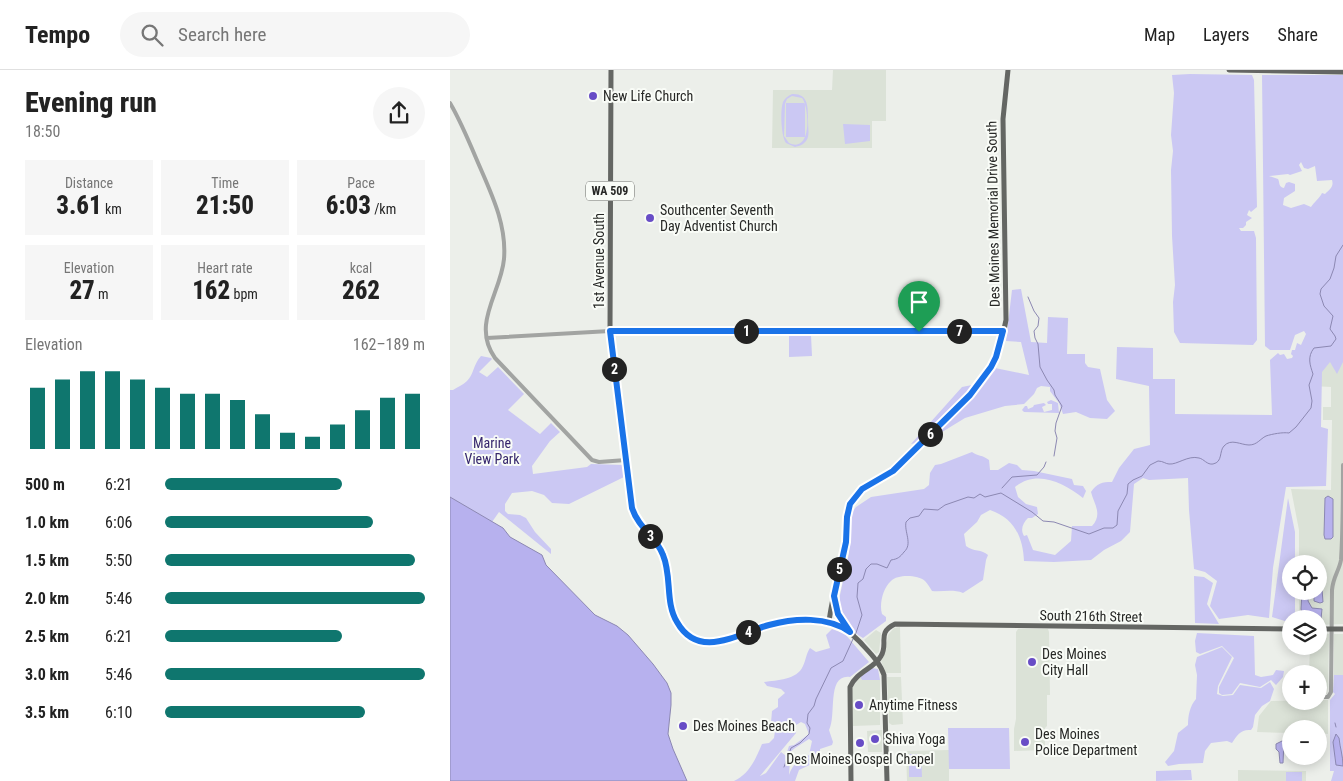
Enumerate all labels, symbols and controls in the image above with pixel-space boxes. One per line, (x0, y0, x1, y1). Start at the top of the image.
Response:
search box (120, 12, 470, 57)
text: Tempo (25, 21, 90, 49)
icon: search (138, 21, 166, 49)
text: Search here (178, 23, 266, 46)
text: Map (1144, 24, 1175, 45)
text: Layers (1203, 24, 1250, 45)
text: Share (1278, 24, 1318, 45)
text: Evening run (25, 86, 157, 119)
button: share (373, 87, 425, 139)
place label: New Life Church (603, 88, 693, 104)
marker: New Life Church (587, 90, 599, 102)
street label: Des Moines Memorial Drive South (983, 121, 1003, 307)
text: 18:50 (25, 122, 60, 141)
text: Distance (65, 175, 113, 191)
text: Time (211, 175, 239, 191)
text: Pace (347, 175, 375, 191)
road number: WA 509 (586, 182, 634, 200)
text: 3.61 (56, 191, 102, 220)
text: 21:50 (196, 191, 254, 220)
text: 6:03 (326, 191, 371, 220)
text: km (102, 201, 122, 217)
text: /km (371, 201, 396, 217)
place label: Southcenter Seventh Day Adventist Church (660, 202, 778, 234)
marker: Southcenter Seventh Day Adventist Church (644, 212, 656, 224)
street label: 1st Avenue South (591, 213, 607, 309)
text: Elevation (64, 260, 114, 276)
text: Heart rate (197, 260, 253, 276)
text: kcal (350, 260, 372, 276)
text: 27 (69, 276, 95, 305)
text: 162 (192, 276, 230, 305)
text: 262 (342, 276, 380, 305)
pin (898, 281, 940, 332)
text: m (95, 286, 109, 302)
text: bpm (230, 286, 258, 302)
icon: arrive (905, 288, 933, 316)
pin: 1 (734, 318, 758, 344)
pin: 7 (946, 318, 972, 344)
text: 1 (743, 323, 750, 339)
text: 7 (956, 323, 963, 339)
text: Elevation (25, 335, 83, 354)
text: 162–189 m (353, 335, 425, 354)
pin: 2 (602, 356, 626, 382)
text: 2 (611, 361, 618, 377)
pin: 6 (918, 422, 942, 446)
text: 6 (927, 426, 934, 442)
park label: Marine View Park (465, 435, 520, 467)
text: 500 m (25, 475, 65, 494)
text: 6:21 (105, 475, 132, 494)
text: 1.0 km (25, 513, 69, 532)
text: 6:06 (105, 513, 132, 532)
pin: 3 (638, 524, 662, 548)
text: 3 (647, 528, 654, 544)
text: 1.5 km (25, 551, 69, 570)
text: 5:50 (105, 551, 132, 570)
map controls (1282, 555, 1327, 765)
button: locate (1282, 555, 1327, 600)
pin: 5 (826, 556, 852, 582)
text: 5 (836, 561, 843, 577)
text: 2.0 km (25, 589, 69, 608)
text: 5:46 (105, 589, 132, 608)
street label: South 216th Street (1039, 607, 1143, 625)
button: layers (1282, 610, 1327, 655)
pin: 4 (736, 620, 760, 644)
text: 4 (745, 624, 752, 640)
text: 2.5 km (25, 627, 69, 646)
text: 6:21 (105, 627, 132, 646)
place label: Des Moines City Hall (1042, 646, 1107, 678)
marker: Des Moines City Hall (1026, 656, 1038, 668)
text: 3.0 km (25, 665, 69, 684)
text: 5:46 (105, 665, 132, 684)
button: + (1282, 665, 1327, 710)
place label: Anytime Fitness (869, 697, 958, 713)
marker: Anytime Fitness (853, 699, 865, 711)
text: 3.5 km (25, 703, 69, 722)
text: 6:10 (105, 703, 132, 722)
place label: Des Moines Beach (693, 718, 795, 734)
marker: Des Moines Beach (677, 720, 689, 732)
button: − (1282, 720, 1327, 765)
place label: Des Moines Police Department (1035, 726, 1137, 758)
place label: Shiva Yoga (885, 731, 946, 747)
marker: Shiva Yoga (869, 733, 881, 745)
marker: Des Moines Police Department (1019, 736, 1031, 748)
marker: Des Moines Gospel Chapel (854, 737, 866, 749)
place label: Des Moines Gospel Chapel (786, 751, 934, 767)

